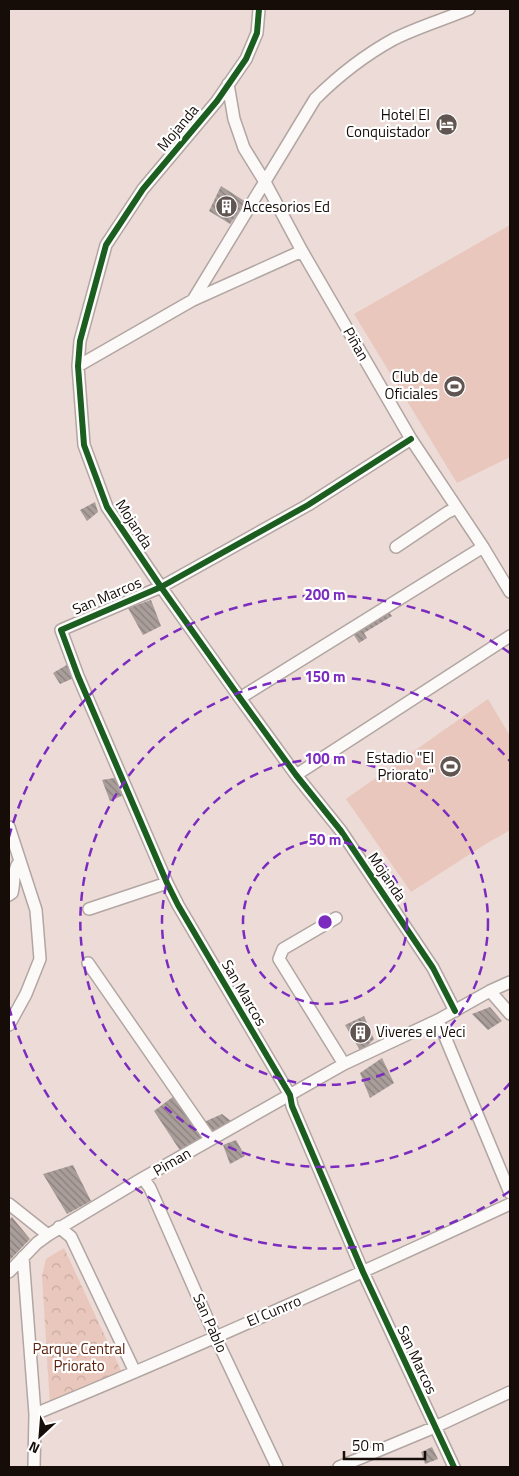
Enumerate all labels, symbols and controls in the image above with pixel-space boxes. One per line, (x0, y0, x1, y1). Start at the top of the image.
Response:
street label: Mojanda (151, 99, 204, 156)
place label: Hotel El Conquistador (346, 103, 430, 143)
hotel icon: Hotel El Conquistador (434, 112, 458, 136)
building icon: Accesorios Ed (215, 195, 239, 219)
place label: Accesorios Ed (243, 195, 330, 218)
street label: Piñan (338, 322, 375, 365)
place label: Club de Oficiales (384, 365, 438, 405)
sports icon: Club de Oficiales (442, 374, 466, 398)
street label: Mojanda (110, 494, 159, 553)
street label: San Marcos (68, 571, 145, 620)
text: 200 m (304, 583, 346, 606)
text: 150 m (304, 665, 346, 688)
place label: Estadio "El Priorato" (366, 746, 434, 786)
text: 100 m (304, 747, 346, 770)
sports icon: Estadio "El Priorato" (438, 755, 462, 779)
text: 50 m (309, 828, 341, 851)
street label: Mojanda (363, 848, 413, 906)
centre of rings (316, 913, 334, 931)
street label: San Marcos (216, 955, 273, 1030)
building icon: Viveres el Veci (348, 1020, 372, 1044)
place label: Viveres el Veci (376, 1020, 466, 1043)
street label: Piman (149, 1142, 195, 1182)
street label: El Cunrro (243, 1289, 305, 1332)
street label: San Pablo (187, 1290, 234, 1356)
street label: San Marcos (391, 1322, 443, 1398)
park label: Parque Central Priorato (32, 1337, 126, 1377)
north arrow (15, 1411, 65, 1461)
scale bar (344, 1428, 425, 1460)
text: 50 m (352, 1434, 385, 1457)
text: N (25, 1437, 43, 1460)

